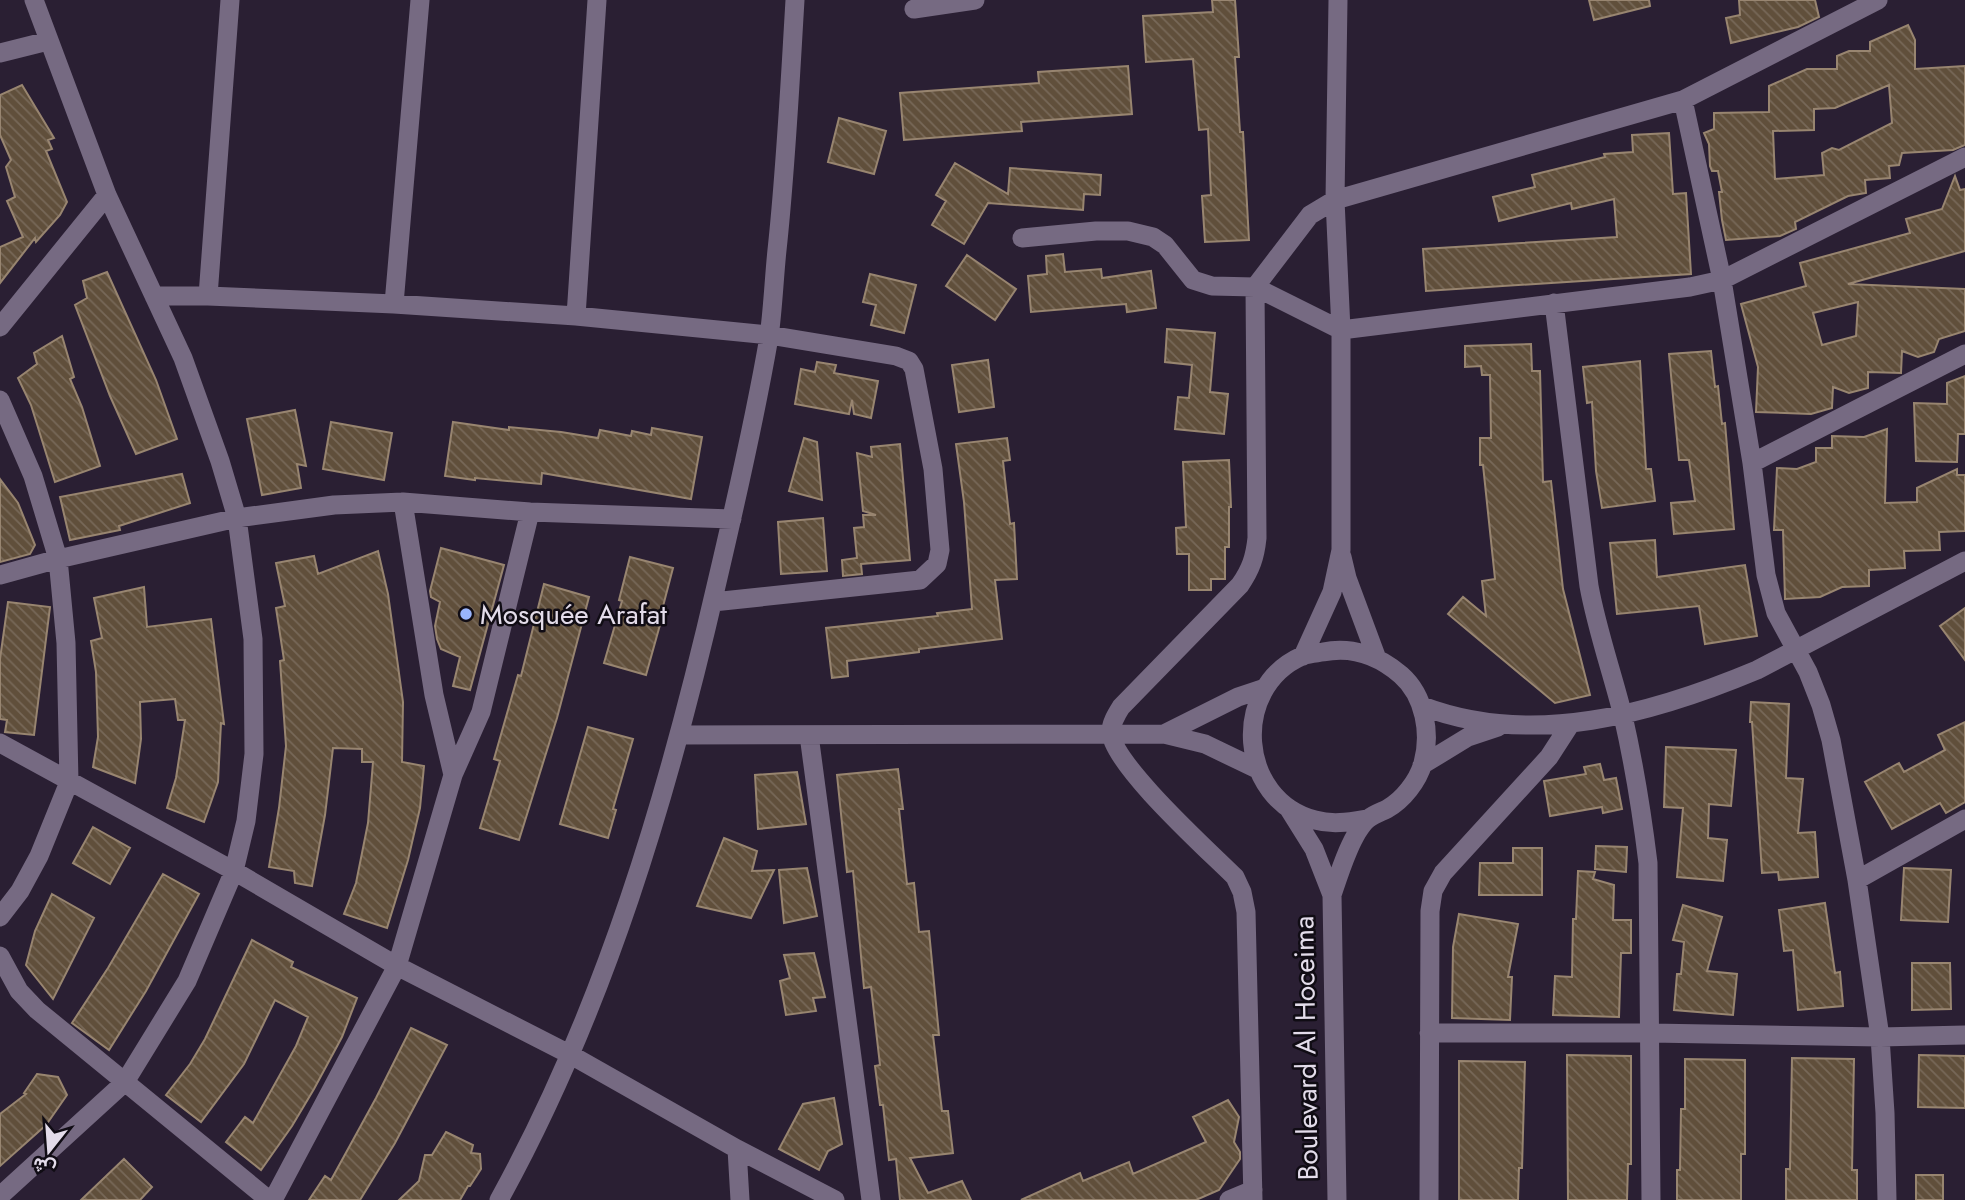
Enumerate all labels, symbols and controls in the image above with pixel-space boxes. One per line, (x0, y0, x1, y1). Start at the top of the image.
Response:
place label: Mosquée Arafat (480, 594, 667, 635)
marker: Mosquée Arafat (458, 606, 474, 622)
street label: Boulevard Al Hoceima (1283, 915, 1329, 1181)
north arrow (14, 1116, 84, 1186)
text: ش (29, 1150, 59, 1183)

